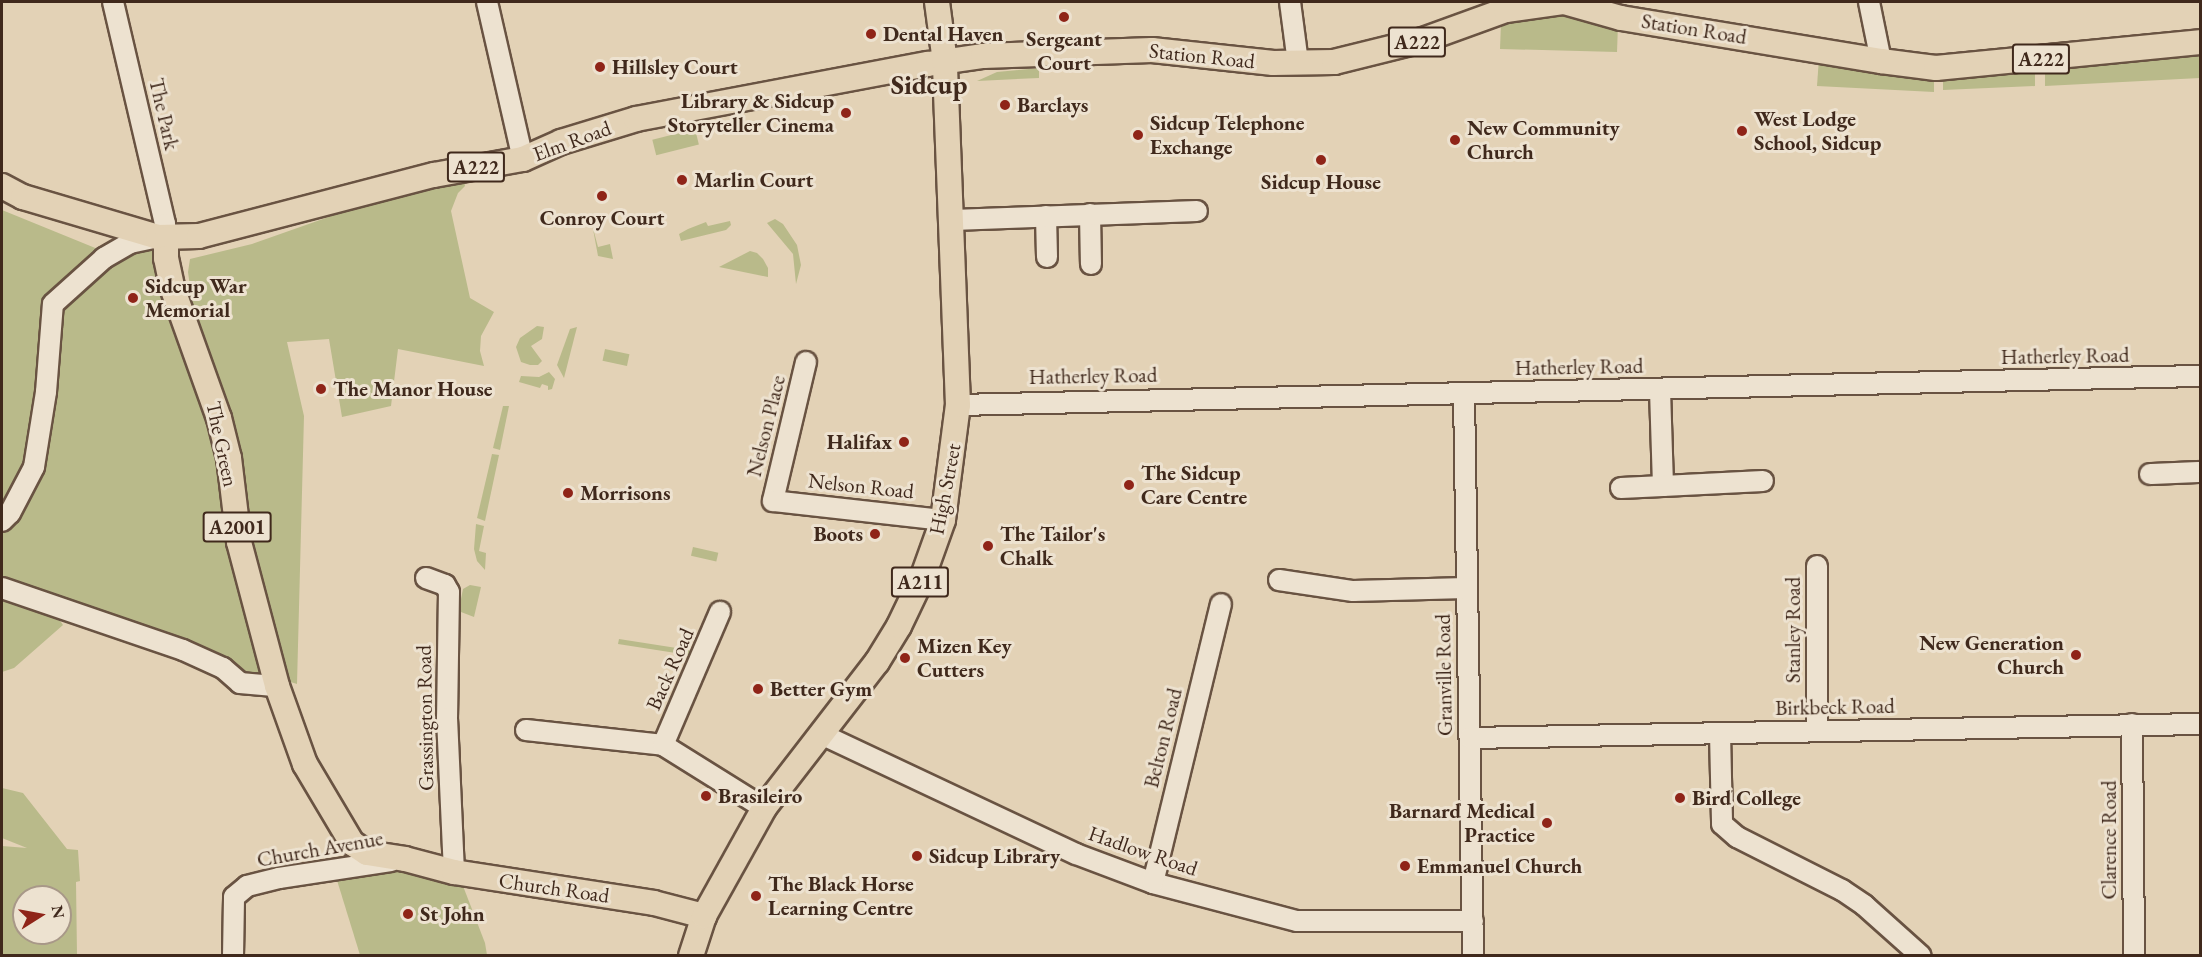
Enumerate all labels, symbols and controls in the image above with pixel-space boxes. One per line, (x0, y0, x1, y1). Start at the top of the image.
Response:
street label: Station Road (1640, 8, 1748, 50)
marker: Sergeant Court (1057, 10, 1071, 24)
place label: Dental Haven (883, 21, 1003, 47)
road number: A222 (1387, 25, 1447, 59)
place label: Sergeant Court (1026, 26, 1102, 76)
marker: Dental Haven (864, 27, 878, 41)
street label: Station Road (1148, 38, 1256, 74)
road number: A222 (2011, 42, 2071, 76)
place label: Hillsley Court (612, 54, 738, 80)
marker: Hillsley Court (593, 60, 607, 74)
district label: Sidcup (891, 69, 967, 101)
street label: The Park (144, 76, 184, 152)
place label: Library & Sidcup Storyteller Cinema (668, 88, 834, 138)
place label: Barclays (1017, 92, 1088, 118)
marker: Barclays (998, 98, 1012, 112)
marker: Library & Sidcup Storyteller Cinema (839, 106, 853, 120)
place label: West Lodge School, Sidcup (1754, 106, 1881, 156)
place label: Sidcup Telephone Exchange (1150, 110, 1305, 160)
street label: Elm Road (529, 115, 615, 167)
place label: New Community Church (1467, 115, 1620, 165)
marker: West Lodge School, Sidcup (1735, 124, 1749, 138)
marker: Sidcup Telephone Exchange (1131, 128, 1145, 142)
marker: New Community Church (1448, 133, 1462, 147)
road number: A222 (446, 150, 506, 184)
marker: Sidcup House (1314, 153, 1328, 167)
place label: Marlin Court (694, 167, 813, 193)
place label: Sidcup House (1261, 169, 1381, 195)
marker: Marlin Court (675, 173, 689, 187)
marker: Conroy Court (595, 189, 609, 203)
place label: Conroy Court (540, 205, 664, 231)
place label: Sidcup War Memorial (145, 273, 247, 323)
marker: Sidcup War Memorial (126, 291, 140, 305)
street label: Hatherley Road (2000, 342, 2130, 370)
street label: Hatherley Road (1514, 353, 1644, 381)
street label: Hatherley Road (1028, 362, 1158, 390)
street label: Nelson Place (741, 373, 791, 479)
place label: The Manor House (333, 376, 492, 402)
marker: The Manor House (314, 382, 328, 396)
street label: The Green (201, 399, 243, 489)
place label: Halifax (827, 429, 892, 455)
marker: Halifax (897, 435, 911, 449)
street label: High Street (924, 441, 966, 537)
place label: The Sidcup Care Centre (1141, 460, 1247, 510)
street label: Nelson Road (807, 468, 915, 504)
marker: The Sidcup Care Centre (1122, 478, 1136, 492)
place label: Morrisons (580, 480, 671, 506)
marker: Morrisons (561, 486, 575, 500)
road number: A2001 (202, 510, 272, 544)
place label: Boots (813, 521, 863, 547)
place label: The Tailor's Chalk (1000, 521, 1105, 571)
marker: Boots (868, 527, 882, 541)
marker: The Tailor's Chalk (981, 539, 995, 553)
road number: A211 (890, 565, 950, 599)
street label: Stanley Road (1780, 577, 1806, 683)
street label: Granville Road (1430, 614, 1458, 736)
street label: Back Road (641, 624, 699, 714)
place label: New Generation Church (1919, 630, 2064, 680)
place label: Mizen Key Cutters (917, 633, 1012, 683)
street label: Grassington Road (411, 645, 439, 791)
marker: New Generation Church (2069, 648, 2083, 662)
marker: Mizen Key Cutters (898, 651, 912, 665)
place label: Better Gym (770, 676, 872, 702)
marker: Better Gym (751, 682, 765, 696)
street label: Belton Road (1138, 686, 1188, 790)
street label: Birkbeck Road (1775, 693, 1895, 721)
street label: Clarence Road (2096, 780, 2122, 900)
place label: Brasileiro (718, 783, 802, 809)
place label: Bird College (1692, 785, 1801, 811)
marker: Brasileiro (699, 789, 713, 803)
marker: Bird College (1673, 791, 1687, 805)
place label: Barnard Medical Practice (1389, 798, 1535, 848)
marker: Barnard Medical Practice (1540, 816, 1554, 830)
street label: Hadlow Road (1085, 821, 1201, 881)
street label: Church Avenue (255, 826, 385, 872)
place label: Sidcup Library (929, 843, 1060, 869)
marker: Sidcup Library (910, 849, 924, 863)
place label: Emmanuel Church (1417, 853, 1582, 879)
marker: Emmanuel Church (1398, 859, 1412, 873)
street label: Church Road (497, 868, 611, 908)
place label: The Black Horse Learning Centre (768, 871, 914, 921)
north arrow (12, 885, 72, 945)
marker: The Black Horse Learning Centre (749, 889, 763, 903)
place label: St John (420, 901, 485, 927)
text: N (47, 903, 70, 920)
marker: St John (401, 907, 415, 921)

